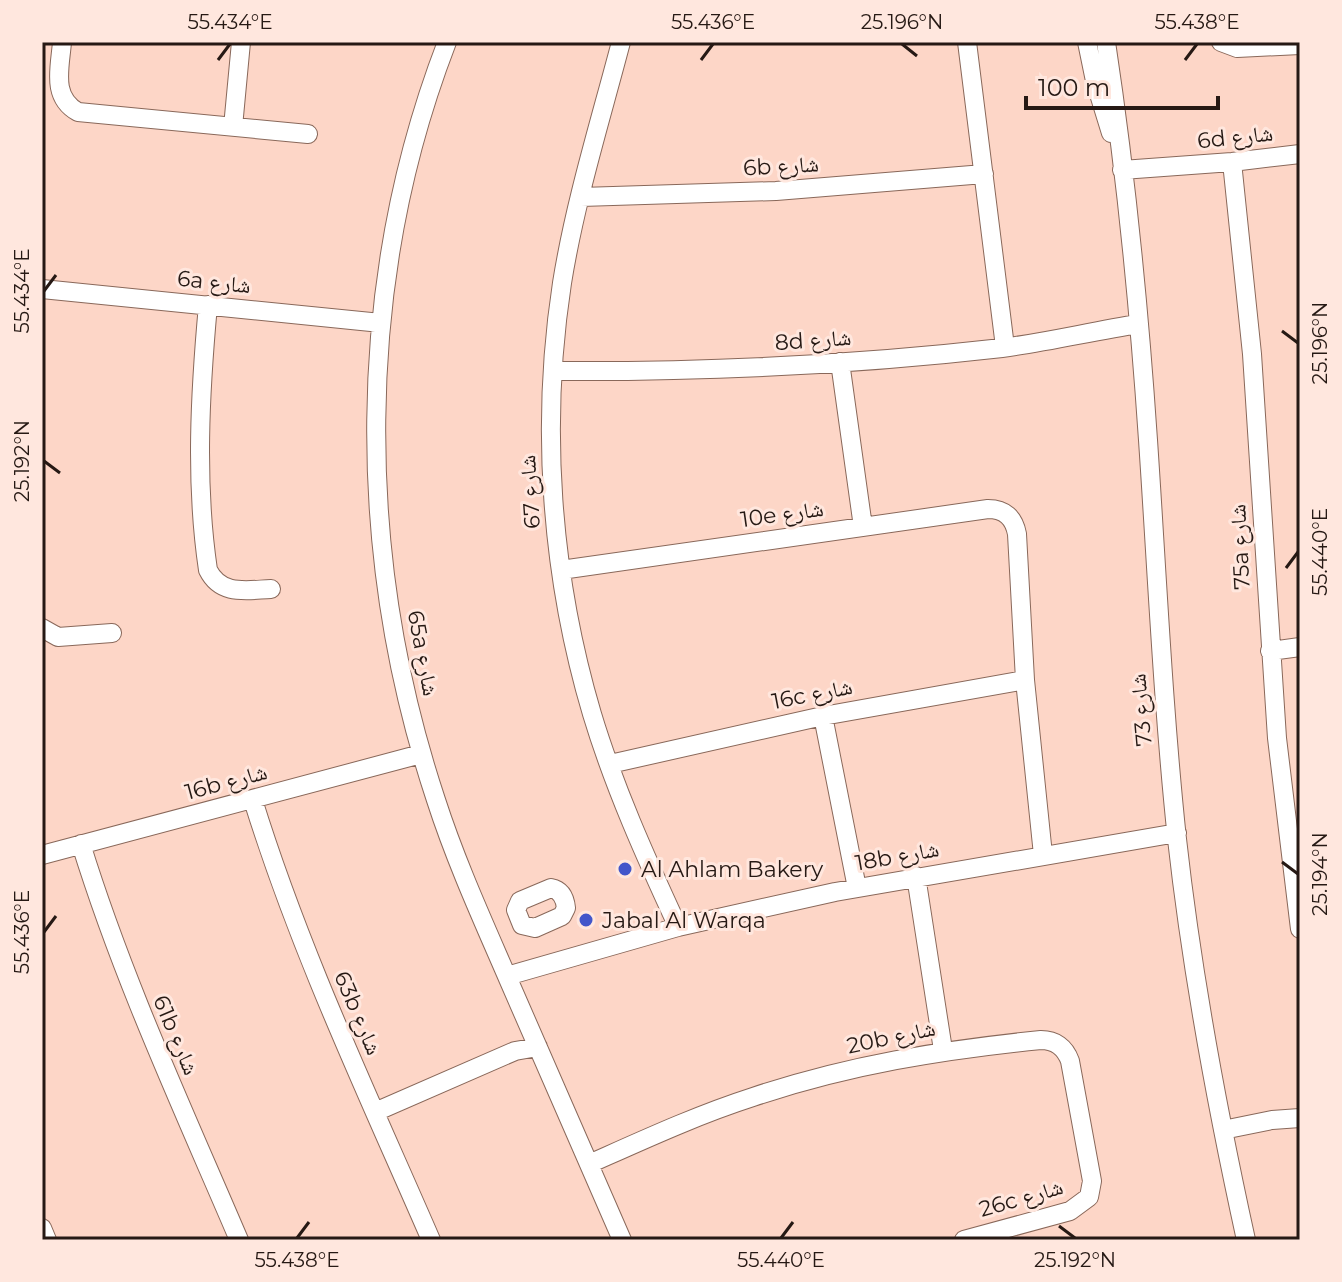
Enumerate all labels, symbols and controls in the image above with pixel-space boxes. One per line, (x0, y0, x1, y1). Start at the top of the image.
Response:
text: 55.434°E (187, 10, 273, 34)
text: 55.436°E (671, 10, 755, 34)
text: 25.196°N (861, 10, 943, 34)
text: 55.438°E (1154, 10, 1240, 34)
scale bar (1026, 60, 1218, 110)
text: 100 m (1038, 73, 1110, 102)
street label: 6d شارع (1196, 120, 1274, 154)
street label: 6b شارع (742, 151, 820, 181)
text: 55.434°E (10, 248, 34, 334)
street label: 6a شارع (176, 265, 252, 299)
text: 25.196°N (1308, 302, 1332, 384)
street label: 8d شارع (774, 324, 852, 356)
text: 25.192°N (10, 420, 34, 502)
street label: شارع 67 (514, 454, 546, 530)
street label: 10e شارع (739, 495, 825, 533)
street label: 75a شارع (1224, 504, 1256, 590)
text: 55.440°E (1308, 508, 1332, 596)
street label: 65a شارع (402, 608, 444, 698)
street label: 16c شارع (769, 673, 855, 715)
street label: شارع 73 (1124, 673, 1158, 747)
street label: 16b شارع (182, 758, 270, 806)
text: 25.194°N (1308, 832, 1332, 916)
street label: 18b شارع (853, 835, 941, 877)
place label: Al Ahlam Bakery (641, 856, 823, 883)
marker: Al Ahlam Bakery (616, 860, 634, 878)
text: 55.436°E (10, 890, 34, 974)
place label: Jabal Al Warqa (601, 907, 766, 934)
marker: Jabal Al Warqa (577, 911, 595, 929)
street label: 63b شارع (328, 967, 388, 1059)
street label: 61b شارع (147, 991, 205, 1079)
street label: 20b شارع (844, 1014, 938, 1060)
street label: 26c شارع (976, 1173, 1066, 1223)
text: 55.438°E (254, 1248, 340, 1272)
text: 55.440°E (737, 1248, 825, 1272)
text: 25.192°N (1034, 1248, 1116, 1272)

